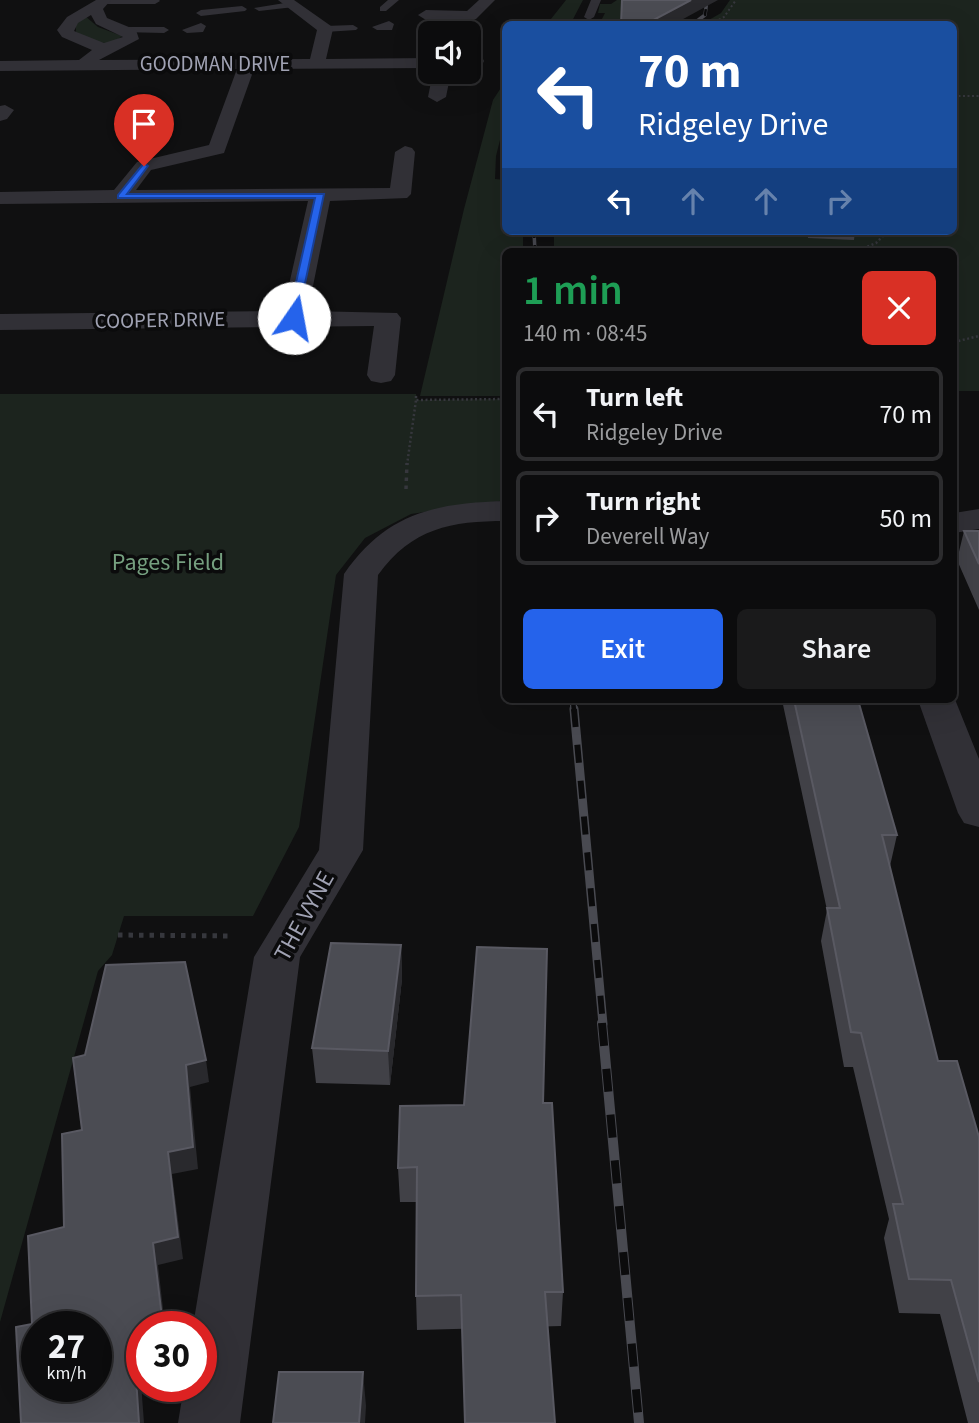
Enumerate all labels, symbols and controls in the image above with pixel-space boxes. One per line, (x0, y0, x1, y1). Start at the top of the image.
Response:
map controls (418, 21, 481, 84)
button: sound (418, 21, 481, 84)
text: 70 m (638, 37, 742, 107)
street label: GOODMAN DRIVE (140, 49, 290, 79)
icon: left (523, 49, 614, 140)
pin (114, 94, 174, 166)
text: Ridgeley Drive (638, 102, 828, 148)
icon: arrive (125, 105, 163, 143)
icon: left (601, 182, 639, 220)
icon: ahead (674, 182, 712, 220)
icon: ahead (747, 182, 785, 220)
icon: right (820, 182, 858, 220)
text: 1 min (523, 261, 623, 321)
button: close (862, 271, 936, 345)
position arrow (257, 281, 331, 355)
street label: COOPER DRIVE (94, 304, 226, 336)
text: 140 m · 08:45 (523, 317, 647, 350)
text: Turn left (586, 379, 683, 416)
icon: left (527, 395, 565, 433)
text: 70 m (879, 396, 932, 433)
text: Ridgeley Drive (586, 416, 723, 449)
text: Turn right (586, 483, 701, 520)
icon: right (527, 499, 565, 537)
text: 50 m (879, 500, 932, 537)
text: Deverell Way (586, 520, 709, 553)
park label: Pages Field (112, 545, 224, 580)
button: Exit (523, 609, 723, 689)
button: Share (737, 609, 936, 689)
street label: THE VYNE (265, 865, 343, 968)
speed limit sign: 30 (126, 1311, 217, 1402)
text: 27 (48, 1322, 85, 1372)
text: km/h (47, 1361, 86, 1386)

